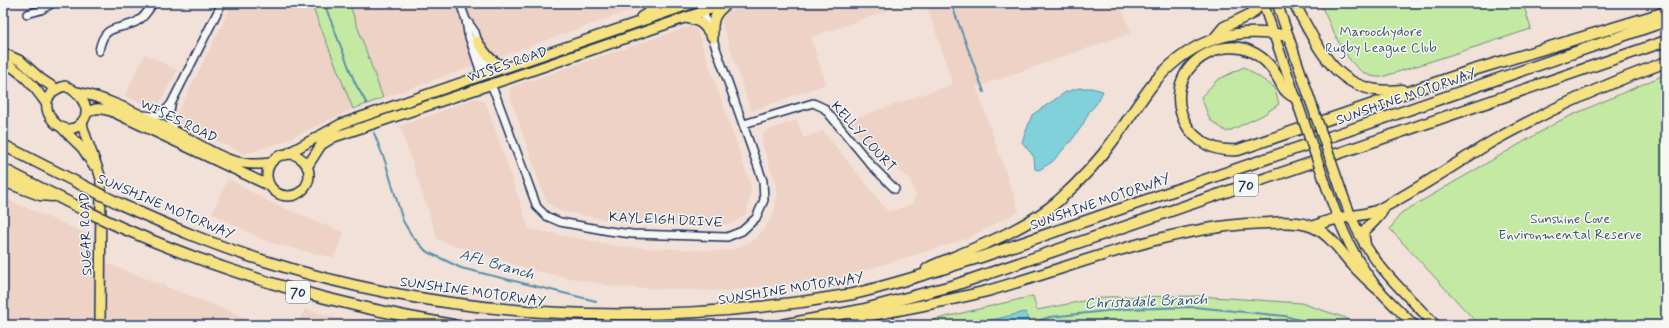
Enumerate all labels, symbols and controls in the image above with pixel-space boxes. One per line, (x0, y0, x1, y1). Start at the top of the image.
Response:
park label: Maroochydore Rugby League Club (1325, 23, 1437, 59)
street label: WISES ROAD (465, 43, 550, 87)
street label: SUNSHINE MOTORWAY (1334, 64, 1479, 129)
street label: WISES ROAD (137, 94, 220, 147)
street label: KELLY COURT (827, 98, 900, 176)
street label: SUNSHINE MOTORWAY (1028, 169, 1173, 234)
street label: SUNSHINE MOTORWAY (94, 170, 237, 244)
road number: 70 (1234, 174, 1258, 196)
street label: SUGAR ROAD (76, 192, 96, 276)
street label: KAYLEIGH DRIVE (608, 208, 724, 232)
park label: Sunshine Cove Environmental Reserve (1498, 210, 1642, 244)
water label: AFL Branch (457, 245, 537, 285)
street label: SUNSHINE MOTORWAY (717, 269, 865, 309)
street label: SUNSHINE MOTORWAY (399, 273, 547, 311)
road number: 70 (286, 281, 310, 303)
water label: Christadale Branch (1084, 290, 1208, 314)

